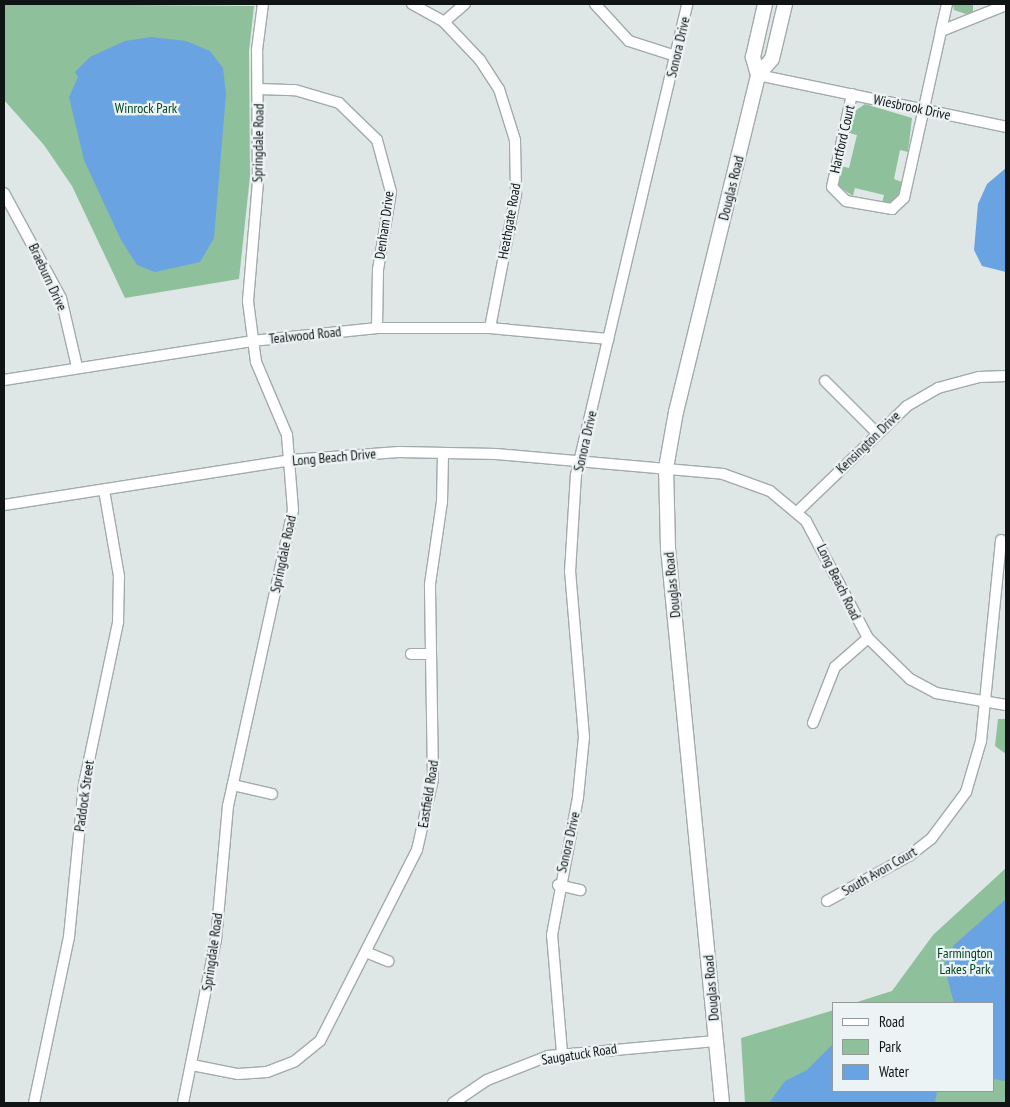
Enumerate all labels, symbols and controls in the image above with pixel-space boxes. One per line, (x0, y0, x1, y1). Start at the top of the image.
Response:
street label: Sonora Drive (663, 15, 693, 79)
street label: Wiesbrook Drive (872, 91, 952, 123)
park label: Winrock Park (115, 100, 177, 116)
street label: Hartford Court (826, 103, 858, 175)
street label: Springdale Road (249, 104, 267, 182)
street label: Douglas Road (715, 154, 747, 222)
street label: Heathgate Road (494, 182, 524, 260)
street label: Denham Drive (371, 190, 397, 260)
street label: Braeburn Drive (25, 241, 71, 313)
street label: Tealwood Road (268, 323, 342, 347)
street label: Kensington Drive (832, 407, 904, 477)
street label: Sonora Drive (570, 409, 600, 473)
street label: Long Beach Drive (291, 445, 377, 469)
street label: Springdale Road (267, 514, 299, 594)
street label: Long Beach Road (813, 541, 865, 623)
street label: Douglas Road (660, 551, 684, 619)
street label: Paddock Street (71, 759, 97, 833)
street label: Eastfield Road (414, 759, 442, 829)
street label: Sonora Drive (553, 810, 583, 874)
street label: South Avon Court (838, 843, 920, 899)
street label: Springdale Road (198, 912, 226, 992)
park label: Farmington Lakes Park (937, 945, 993, 978)
street label: Douglas Road (700, 954, 722, 1022)
legend (832, 1002, 995, 1092)
text: Road (879, 1012, 905, 1031)
text: Park (879, 1037, 901, 1056)
street label: Saugatuck Road (540, 1040, 618, 1068)
text: Water (879, 1062, 909, 1081)

